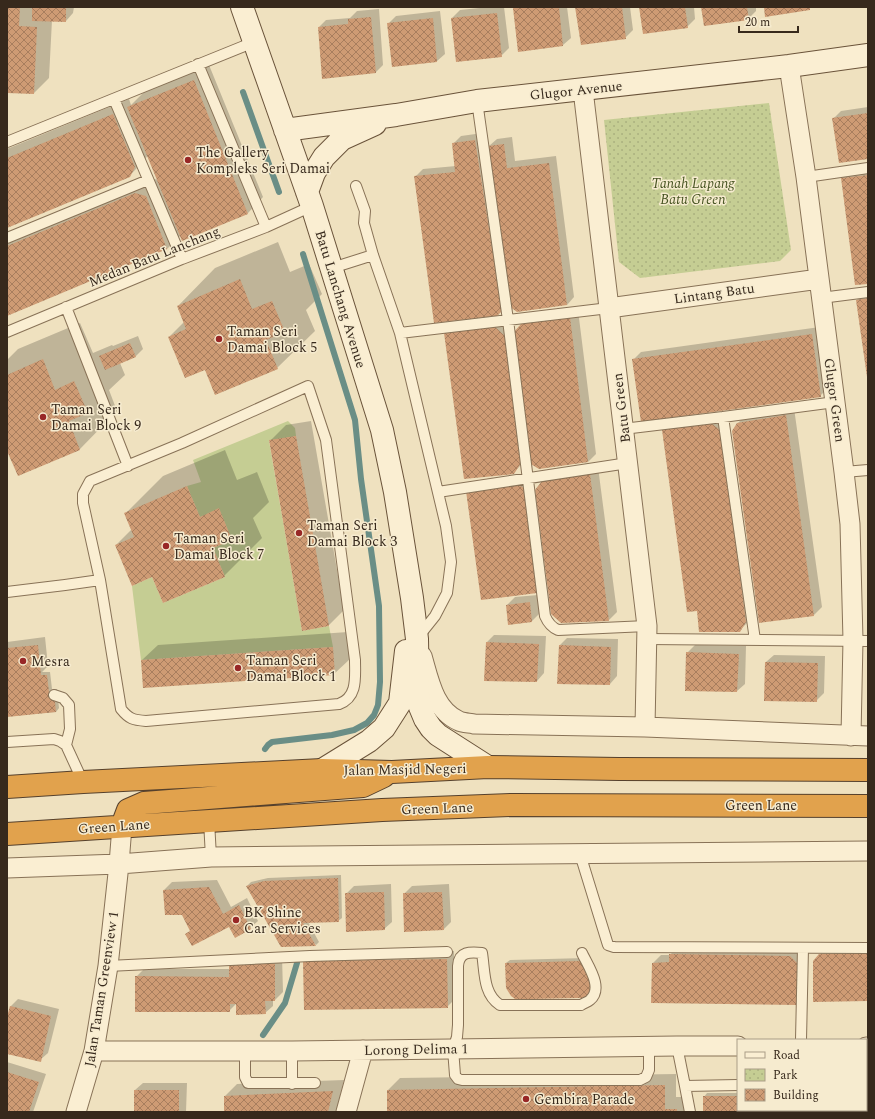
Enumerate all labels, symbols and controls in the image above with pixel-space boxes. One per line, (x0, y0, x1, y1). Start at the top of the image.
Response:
scale bar (739, 8, 798, 34)
text: 20 m (745, 13, 770, 32)
street label: Glugor Avenue (529, 75, 624, 106)
place label: The Gallery Kompleks Seri Damai (196, 142, 330, 179)
marker: The Gallery Kompleks Seri Damai (183, 155, 193, 165)
park label: Tanah Lapang Batu Green (652, 173, 735, 210)
street label: Medan Batu Lanchang (85, 220, 223, 292)
street label: Batu Lanchang Avenue (310, 228, 372, 371)
street label: Lintang Batu (672, 277, 756, 310)
place label: Taman Seri Damai Block 5 (227, 321, 317, 358)
marker: Taman Seri Damai Block 5 (214, 334, 224, 344)
street label: Glugor Green (818, 357, 851, 444)
street label: Batu Green (607, 372, 636, 444)
place label: Taman Seri Damai Block 9 (51, 399, 141, 436)
marker: Taman Seri Damai Block 9 (38, 412, 48, 422)
place label: Taman Seri Damai Block 3 (307, 515, 397, 552)
place label: Taman Seri Damai Block 7 (174, 528, 264, 565)
marker: Taman Seri Damai Block 3 (294, 528, 304, 538)
marker: Taman Seri Damai Block 7 (161, 541, 171, 551)
place label: Taman Seri Damai Block 1 (246, 650, 336, 687)
place label: Mesra (31, 651, 70, 672)
marker: Mesra (18, 656, 28, 666)
marker: Taman Seri Damai Block 1 (233, 663, 243, 673)
street label: Jalan Masjid Negeri (343, 758, 467, 781)
street label: Green Lane (725, 795, 797, 816)
street label: Green Lane (401, 797, 474, 820)
street label: Green Lane (77, 813, 151, 839)
place label: BK Shine Car Services (244, 902, 321, 939)
street label: Jalan Taman Greenview 1 (79, 910, 124, 1068)
marker: BK Shine Car Services (231, 915, 241, 925)
street label: Lorong Delima 1 (364, 1038, 468, 1061)
legend (737, 1039, 867, 1111)
text: Road (773, 1046, 800, 1065)
text: Park (773, 1066, 798, 1085)
text: Building (773, 1086, 819, 1105)
place label: Gembira Parade (534, 1089, 635, 1110)
marker: Gembira Parade (521, 1094, 531, 1104)

